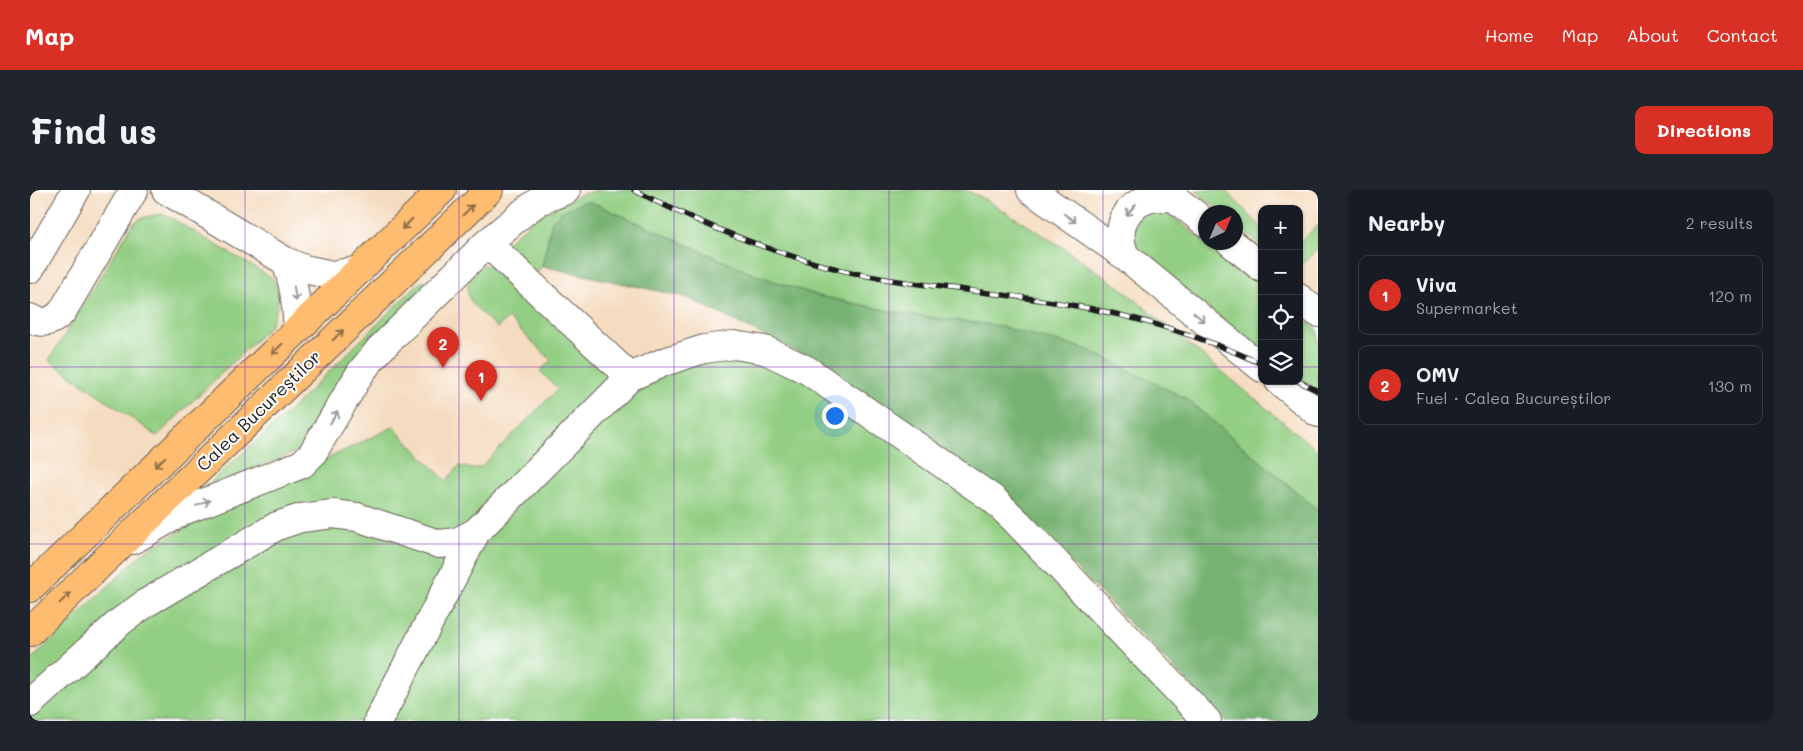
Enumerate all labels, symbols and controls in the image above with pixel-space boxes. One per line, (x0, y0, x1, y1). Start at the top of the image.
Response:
text: Map (25, 20, 74, 51)
text: Home (1485, 23, 1534, 47)
text: Map (1562, 23, 1598, 47)
text: About (1626, 23, 1679, 47)
text: Contact (1707, 23, 1778, 47)
button: Directions (1635, 106, 1773, 154)
text: Find us (30, 107, 157, 153)
one-way arrow (1126, 203, 1137, 216)
one-way arrow (462, 204, 474, 216)
north arrow (1198, 205, 1243, 250)
map controls (1258, 205, 1303, 385)
button: + (1258, 205, 1303, 250)
text: Nearby (1368, 209, 1445, 236)
text: 2 results (1686, 212, 1753, 233)
one-way arrow (1063, 213, 1077, 223)
one-way arrow (400, 218, 413, 230)
button: − (1258, 250, 1303, 295)
text: Viva (1416, 272, 1457, 297)
text: 1 (1381, 285, 1389, 306)
text: 120 m (1708, 285, 1752, 306)
one-way arrow (290, 286, 300, 302)
button: locate (1258, 295, 1303, 340)
text: Supermarket (1416, 297, 1518, 318)
one-way arrow (1192, 311, 1205, 322)
pin: 2 (427, 327, 459, 368)
one-way arrow (332, 329, 344, 341)
button: layers (1258, 340, 1303, 385)
one-way arrow (271, 343, 283, 355)
street label: Calea Bucureștilor (191, 344, 326, 476)
pin: 1 (465, 360, 497, 401)
text: OMV (1416, 362, 1459, 387)
text: 2 (1381, 375, 1389, 396)
text: 130 m (1708, 375, 1752, 396)
text: Fuel · Calea Bucureștilor (1416, 387, 1611, 408)
your location (822, 403, 848, 429)
one-way arrow (329, 411, 339, 425)
one-way arrow (154, 456, 167, 468)
one-way arrow (195, 498, 211, 507)
one-way arrow (59, 592, 71, 604)

